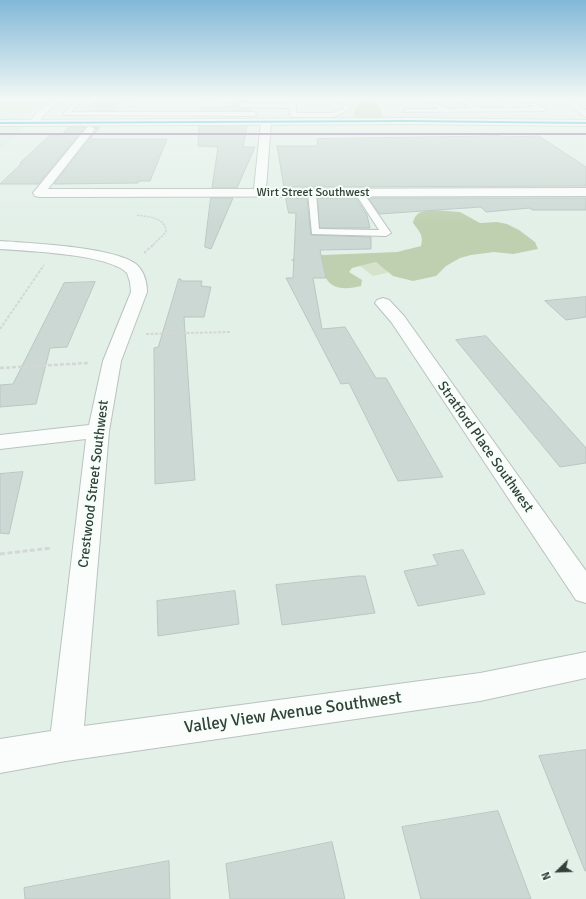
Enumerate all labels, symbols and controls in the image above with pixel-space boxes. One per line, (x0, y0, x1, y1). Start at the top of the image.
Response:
street label: Wirt Street Southwest (257, 186, 369, 200)
street label: Stratford Place Southwest (433, 378, 537, 516)
street label: Crestwood Street Southwest (75, 399, 113, 569)
street label: Valley View Avenue Southwest (183, 688, 403, 738)
north arrow (538, 851, 578, 891)
text: N (539, 870, 554, 882)

